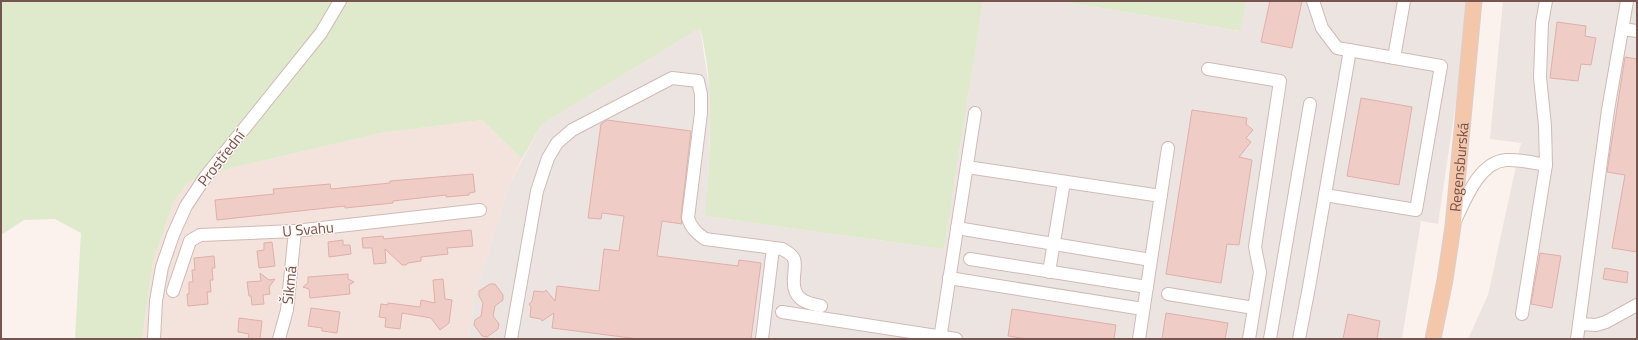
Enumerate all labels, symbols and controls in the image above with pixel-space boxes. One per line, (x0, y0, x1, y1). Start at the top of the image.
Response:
street label: Regensburská (1443, 121, 1474, 213)
street label: Prostřední (192, 124, 251, 191)
street label: U Svahu (281, 215, 335, 243)
street label: Šikmá (276, 264, 303, 305)

